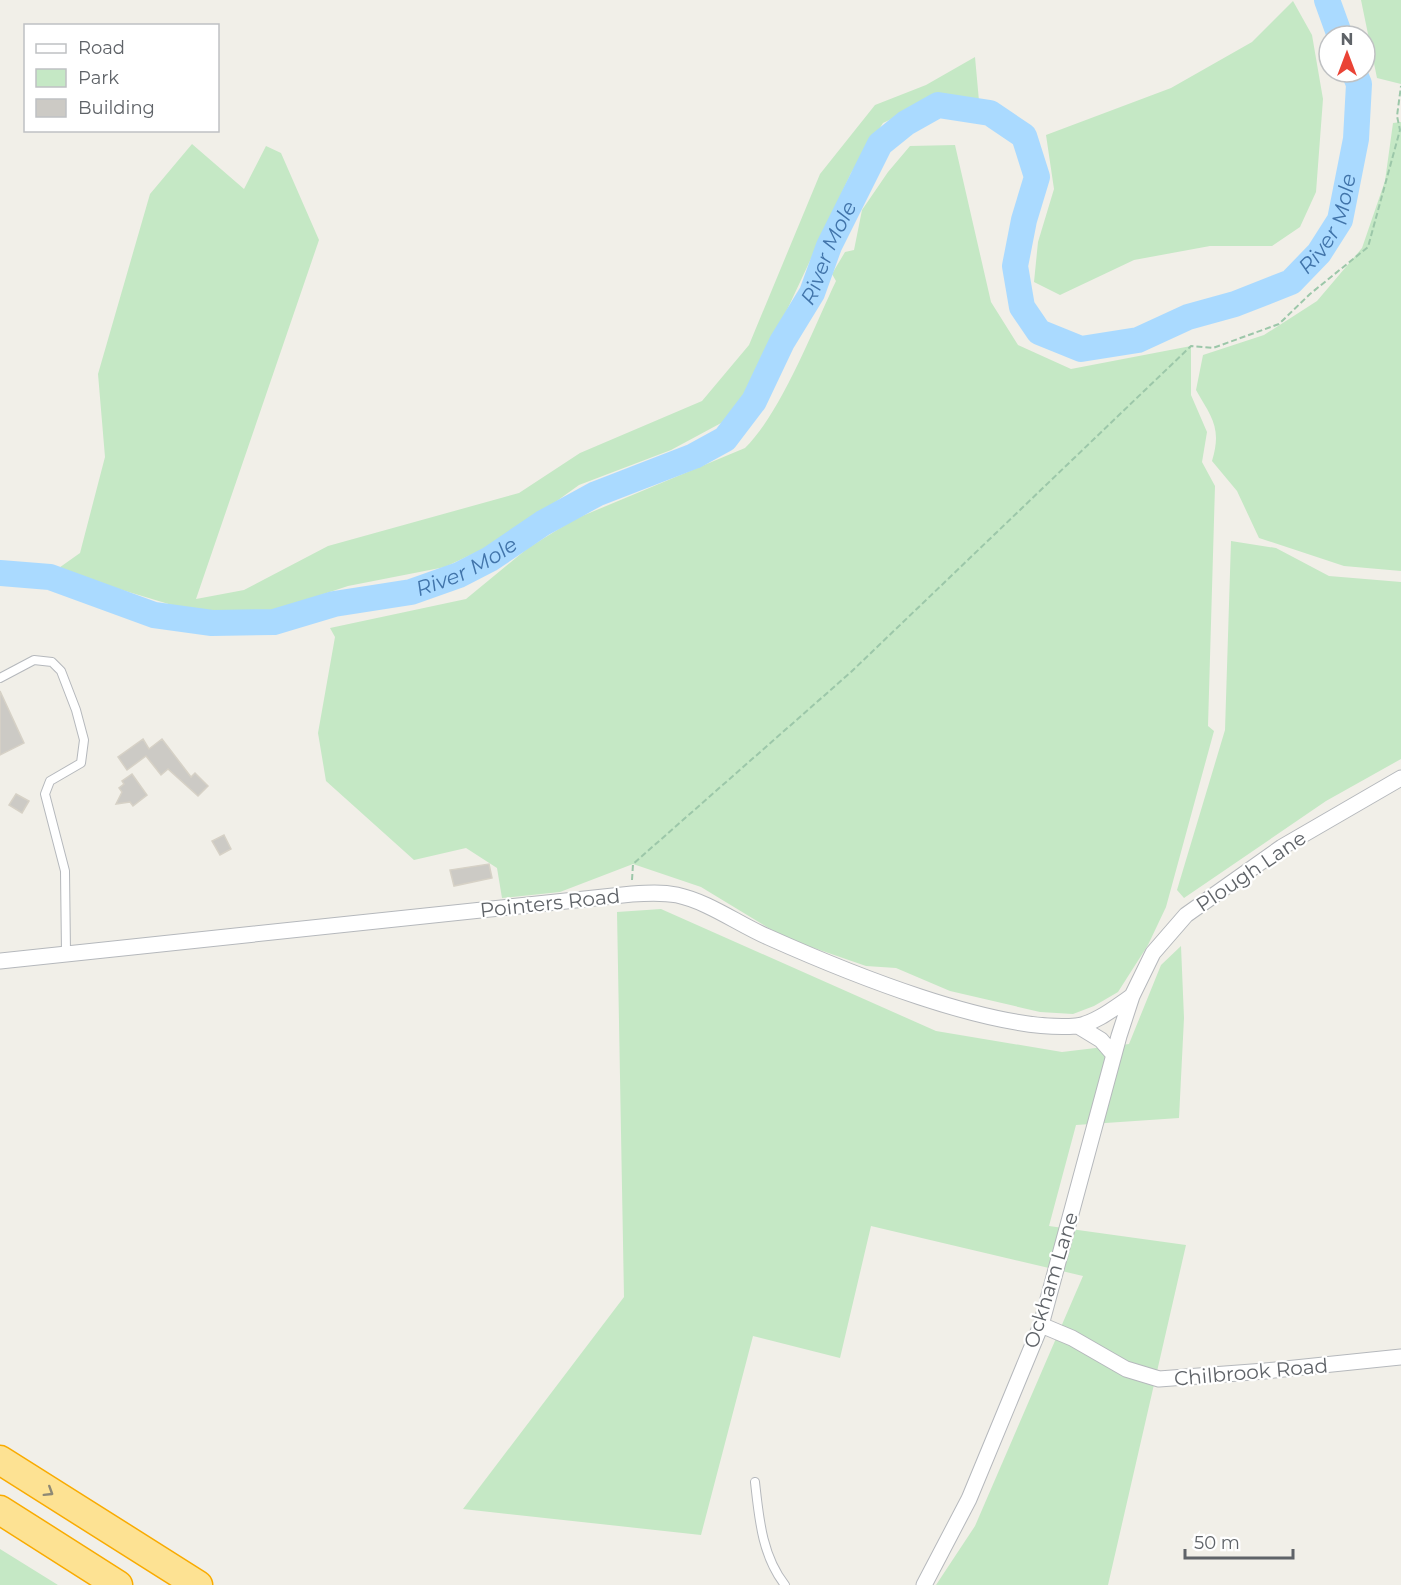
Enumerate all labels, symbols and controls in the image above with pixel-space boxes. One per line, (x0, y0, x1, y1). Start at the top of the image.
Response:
legend (24, 24, 219, 132)
north arrow (1317, 24, 1377, 84)
text: N (1341, 30, 1353, 49)
text: Road (78, 37, 125, 59)
text: Park (78, 67, 119, 89)
text: Building (78, 97, 155, 119)
water label: River Mole (1293, 171, 1361, 279)
water label: River Mole (795, 197, 862, 309)
water label: River Mole (412, 531, 522, 601)
street label: Plough Lane (1191, 825, 1311, 917)
street label: Pointers Road (479, 884, 621, 922)
street label: Ockham Lane (1019, 1209, 1083, 1351)
street label: Chilbrook Road (1173, 1353, 1329, 1391)
one-way arrow (43, 1484, 54, 1495)
scale bar (1185, 1522, 1293, 1560)
text: 50 m (1194, 1532, 1240, 1554)

